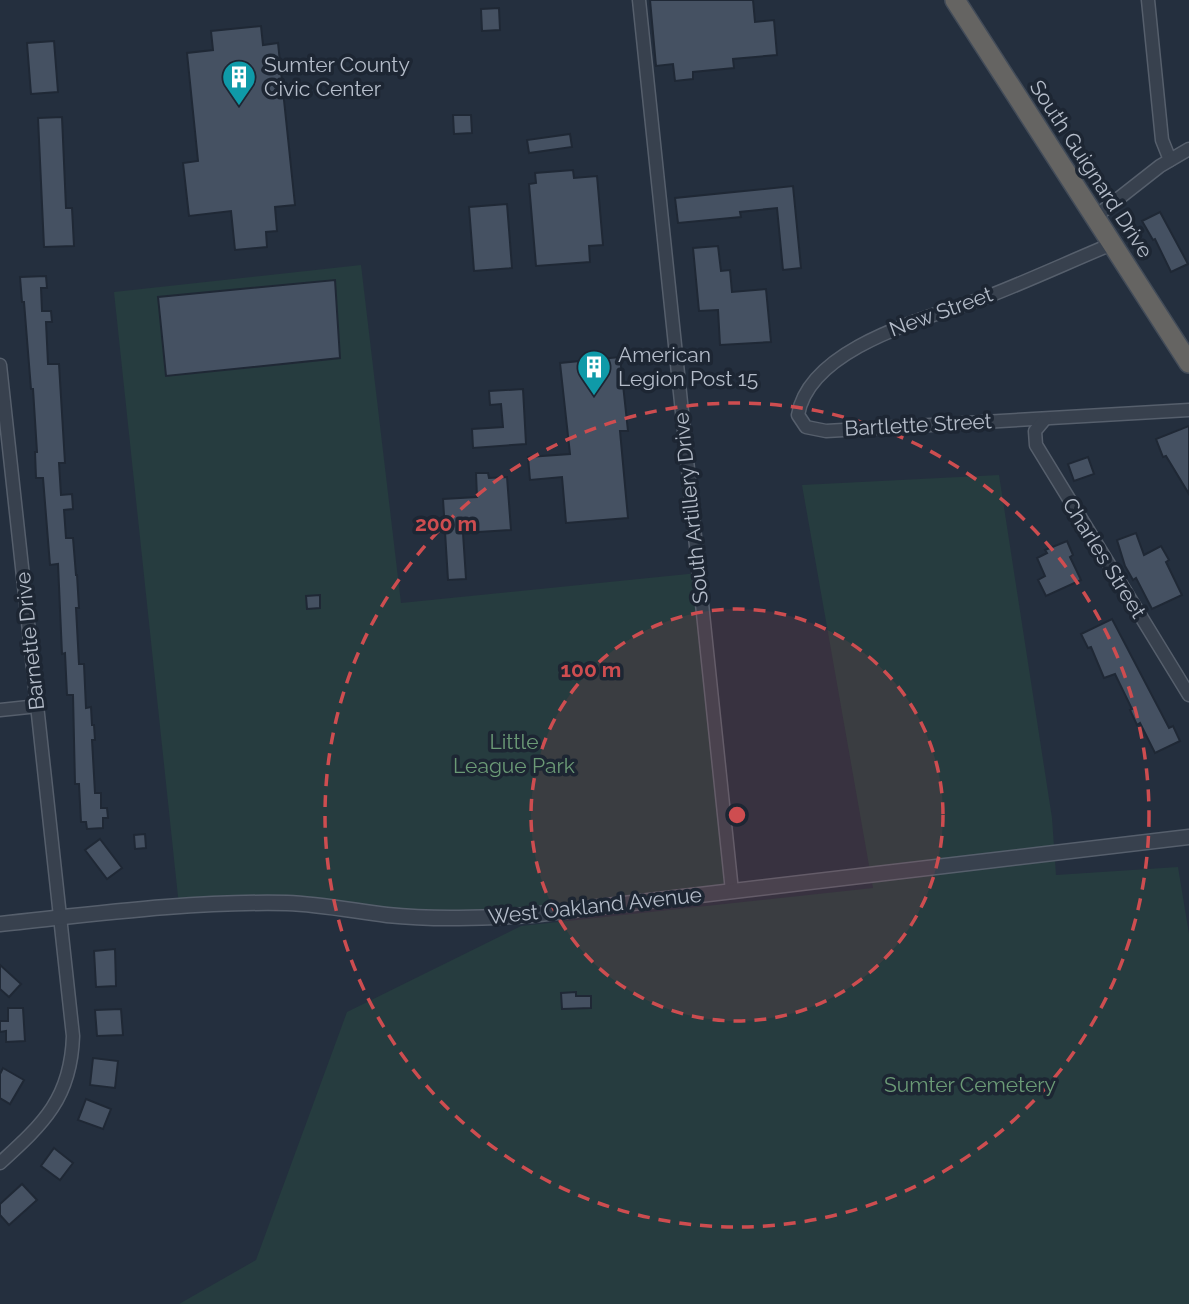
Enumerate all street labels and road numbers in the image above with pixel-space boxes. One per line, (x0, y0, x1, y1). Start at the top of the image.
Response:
street label: South Guignard Drive (1025, 75, 1158, 262)
street label: New Street (886, 281, 996, 342)
street label: Bartlette Street (844, 408, 992, 441)
street label: South Artillery Drive (668, 411, 713, 605)
street label: Charles Street (1057, 493, 1151, 623)
street label: Barnette Drive (10, 571, 49, 711)
street label: West Oakland Avenue (487, 882, 703, 929)

